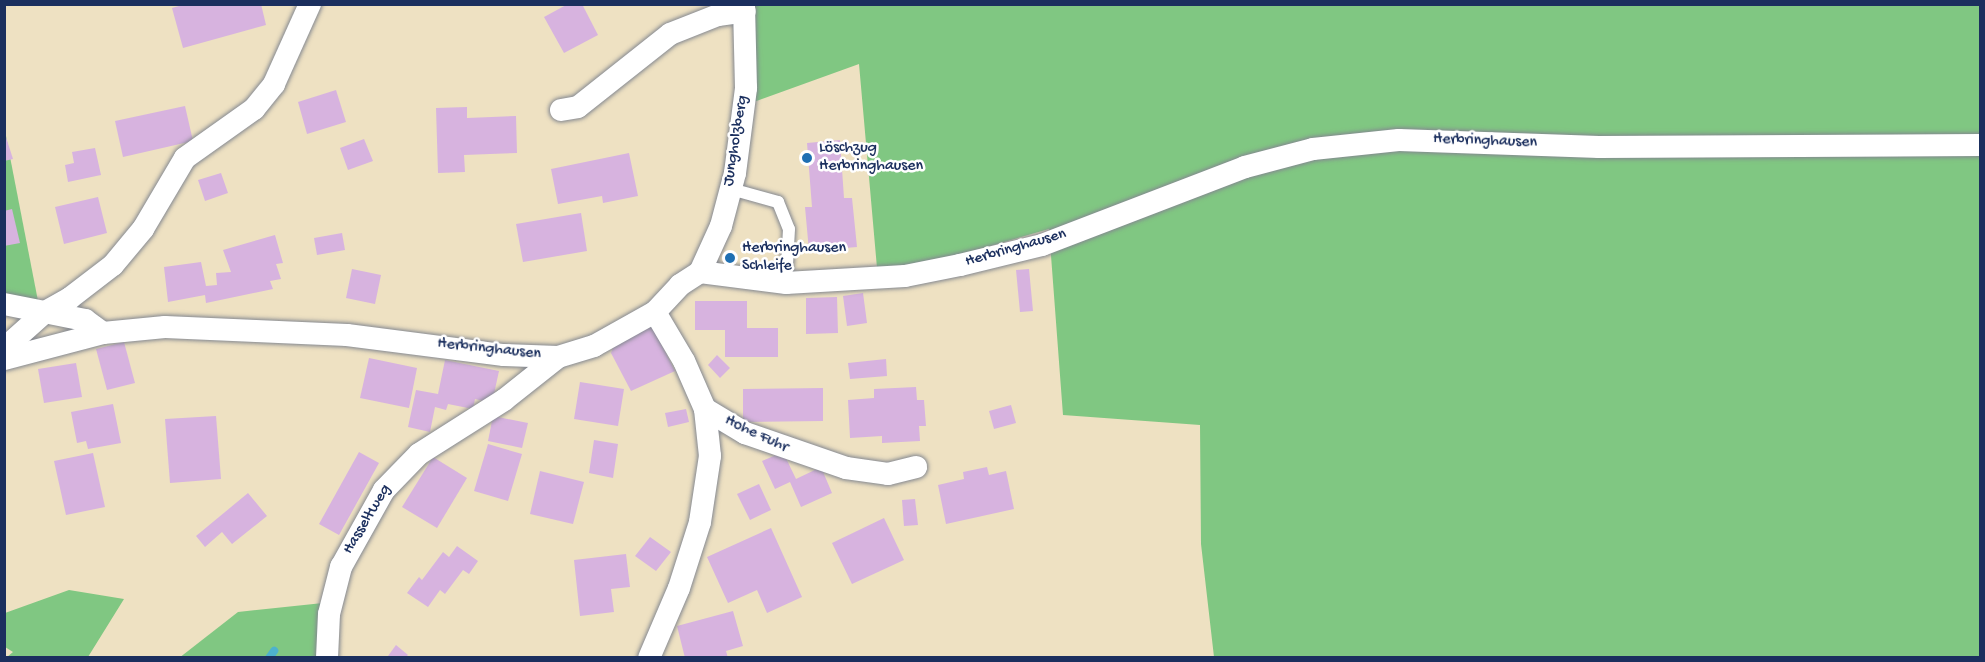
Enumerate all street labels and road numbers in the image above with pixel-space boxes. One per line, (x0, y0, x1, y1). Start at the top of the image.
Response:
street label: Jungholzberg (720, 94, 754, 188)
street label: Herbringhausen (1433, 131, 1537, 153)
street label: Herbringhausen (963, 225, 1069, 273)
street label: Herbringhausen (436, 335, 542, 365)
street label: Hohe Fuhr (721, 412, 791, 458)
street label: Hasseltweg (340, 482, 396, 558)

